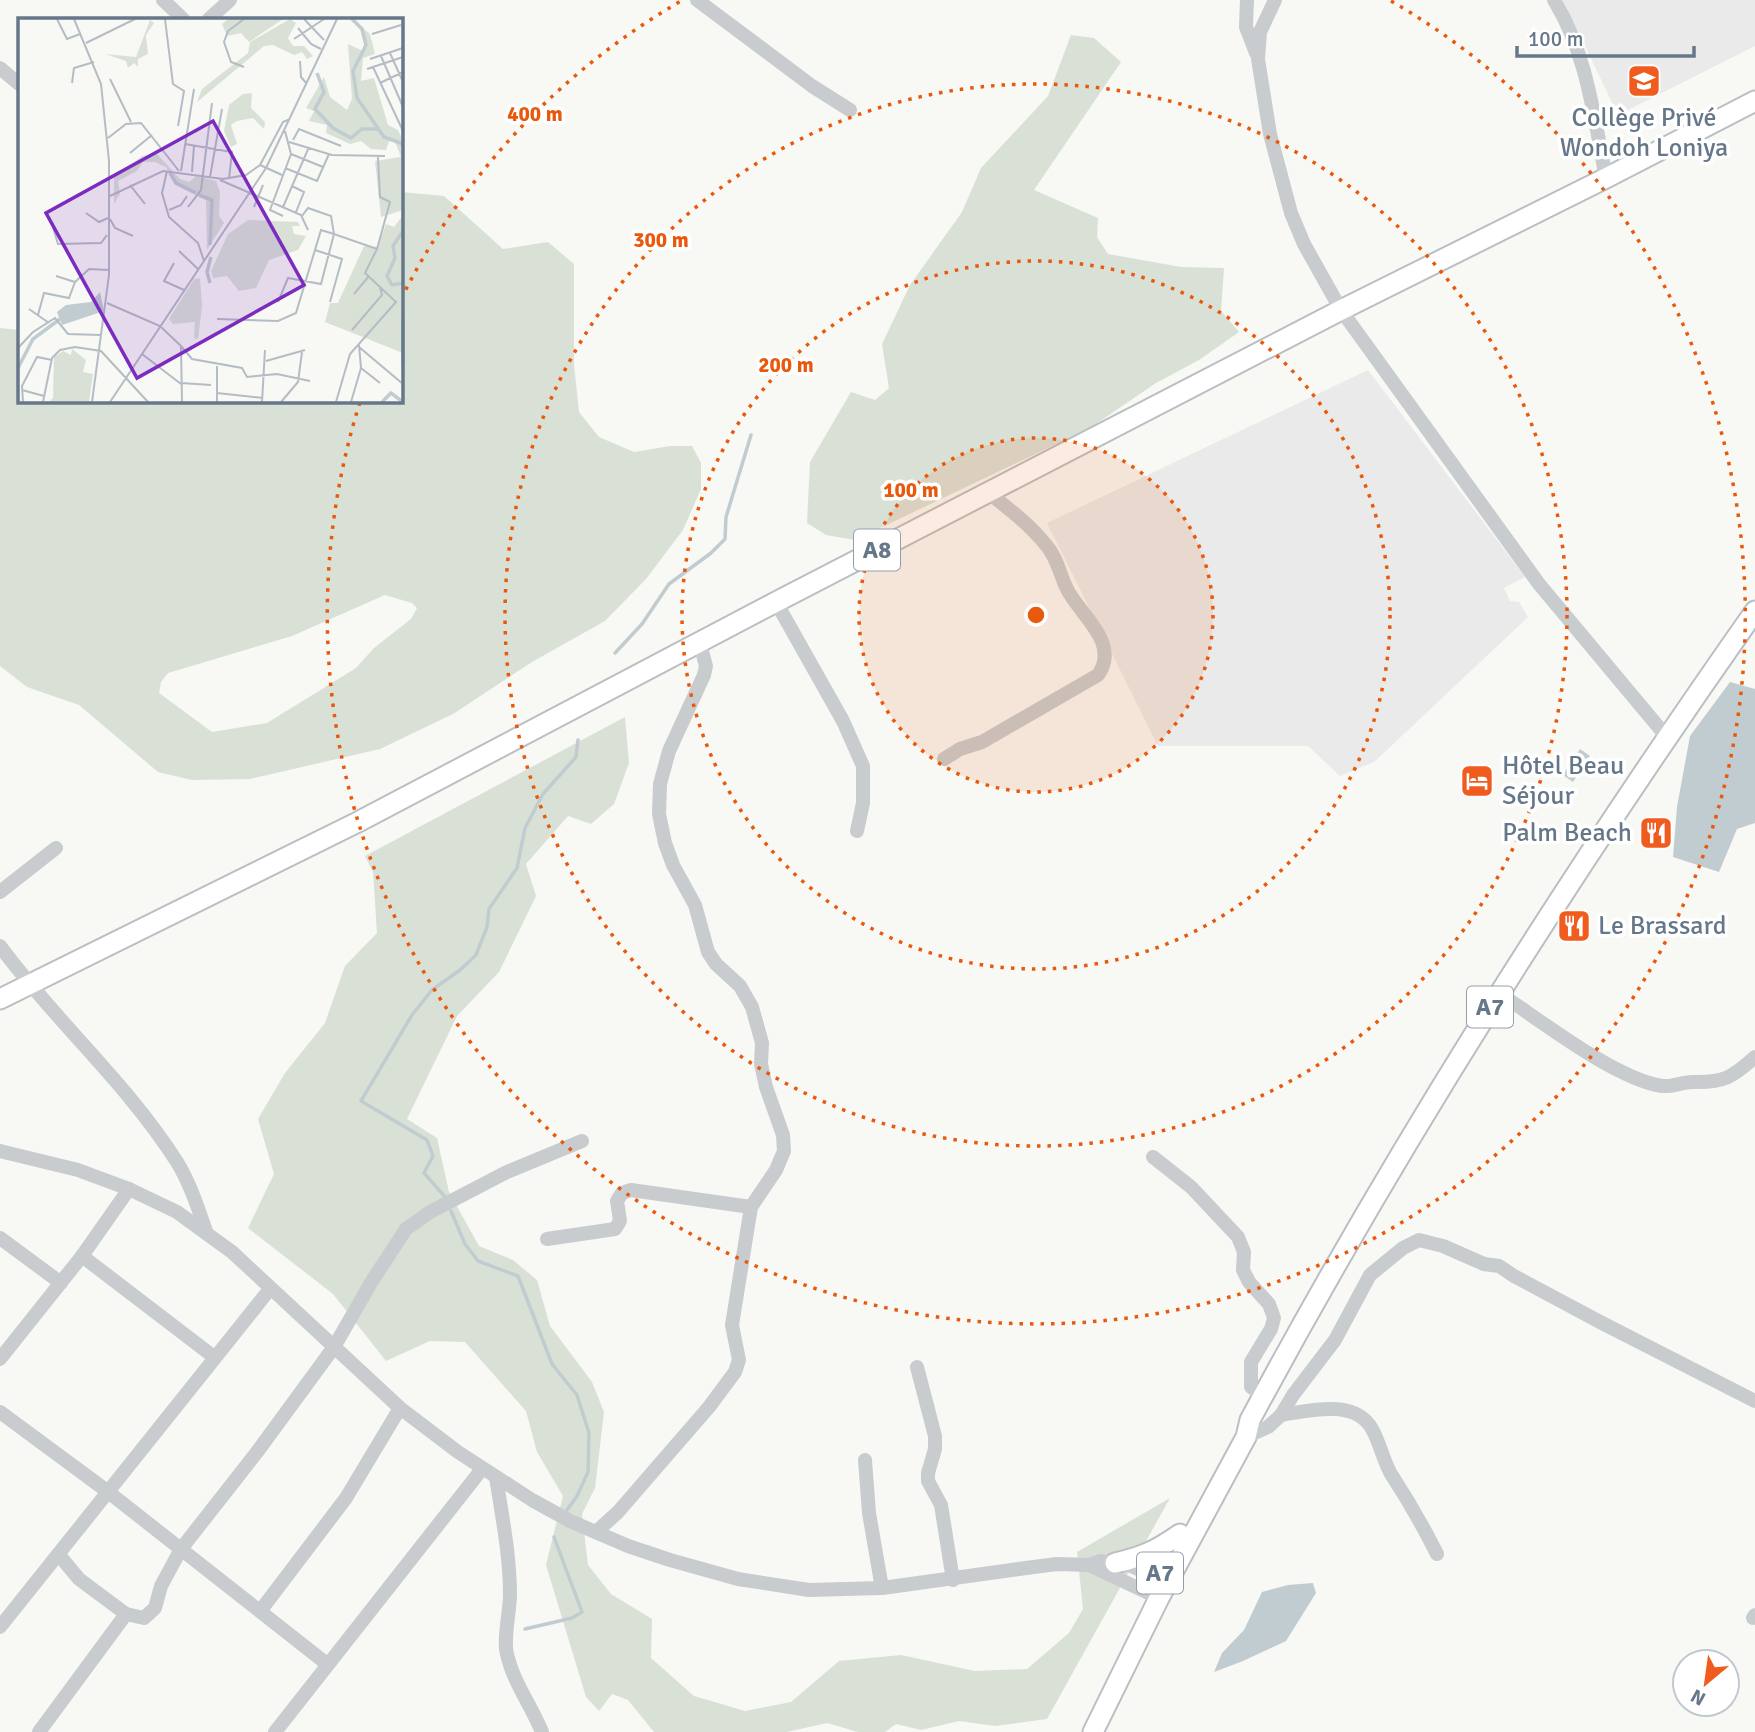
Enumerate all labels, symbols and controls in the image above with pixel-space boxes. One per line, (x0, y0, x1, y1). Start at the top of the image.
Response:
scale bar (1517, 14, 1694, 58)
inset map (18, 18, 402, 402)
text: 100 m (1528, 26, 1583, 52)
school or university icon: Collège Privé Wondoh Loniya (1625, 62, 1663, 100)
text: 400 m (507, 101, 563, 127)
place label: Collège Privé Wondoh Loniya (1560, 102, 1728, 164)
text: 300 m (633, 227, 689, 253)
text: 200 m (758, 352, 814, 378)
text: 100 m (883, 477, 939, 503)
road number: A8 (854, 530, 900, 570)
centre of rings (1024, 603, 1048, 627)
place label: Hôtel Beau Séjour (1502, 750, 1624, 812)
hotel icon: Hôtel Beau Séjour (1458, 762, 1496, 800)
restaurant icon: Palm Beach (1637, 814, 1675, 852)
place label: Palm Beach (1502, 817, 1632, 849)
restaurant icon: Le Brassard (1555, 907, 1593, 945)
place label: Le Brassard (1598, 910, 1727, 942)
road number: A7 (1467, 987, 1513, 1028)
road number: A7 (1137, 1553, 1183, 1594)
north arrow (1671, 1648, 1741, 1718)
text: N (1687, 1683, 1710, 1711)

